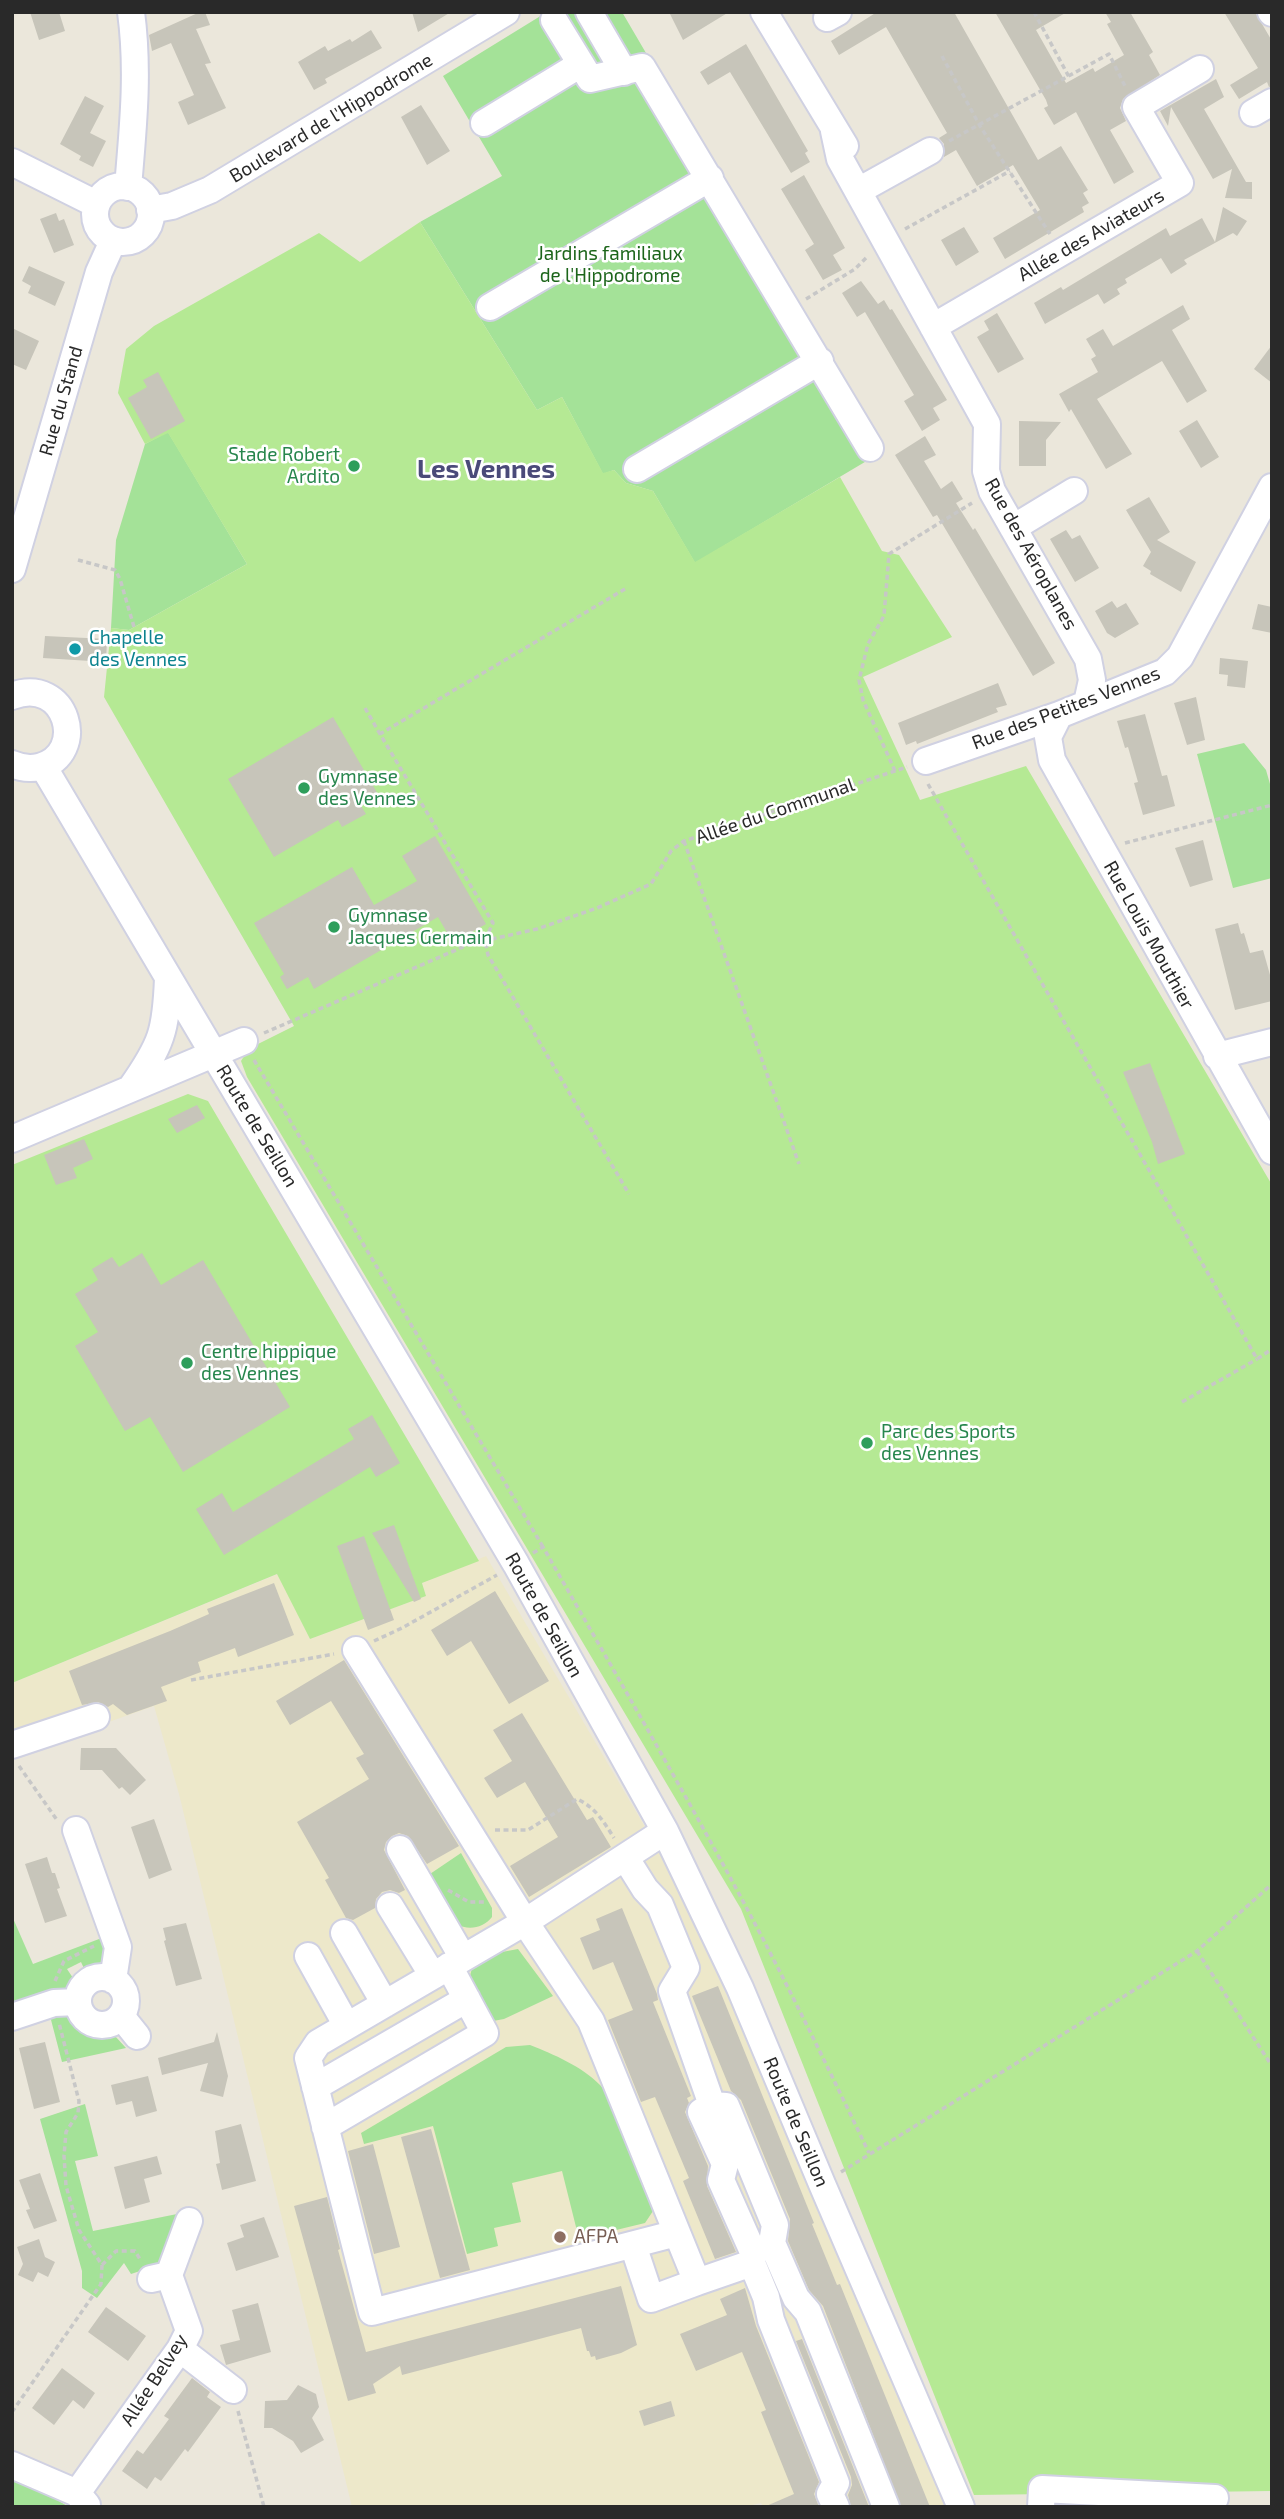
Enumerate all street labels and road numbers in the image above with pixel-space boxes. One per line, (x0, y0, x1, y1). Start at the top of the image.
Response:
street label: Boulevard de l'Hippodrome (225, 48, 437, 188)
street label: Allée des Aviateurs (1014, 184, 1168, 286)
street label: Rue du Stand (34, 343, 88, 459)
street label: Rue des Aéroplanes (980, 474, 1082, 634)
street label: Rue des Petites Vennes (969, 662, 1163, 754)
street label: Allée du Communal (693, 773, 857, 849)
street label: Rue Louis Mouthier (1099, 857, 1199, 1013)
street label: Route de Seillon (211, 1061, 303, 1191)
street label: Route de Seillon (500, 1549, 588, 1681)
street label: Route de Seillon (758, 2054, 834, 2190)
street label: Allée Belvey (116, 2330, 192, 2430)

